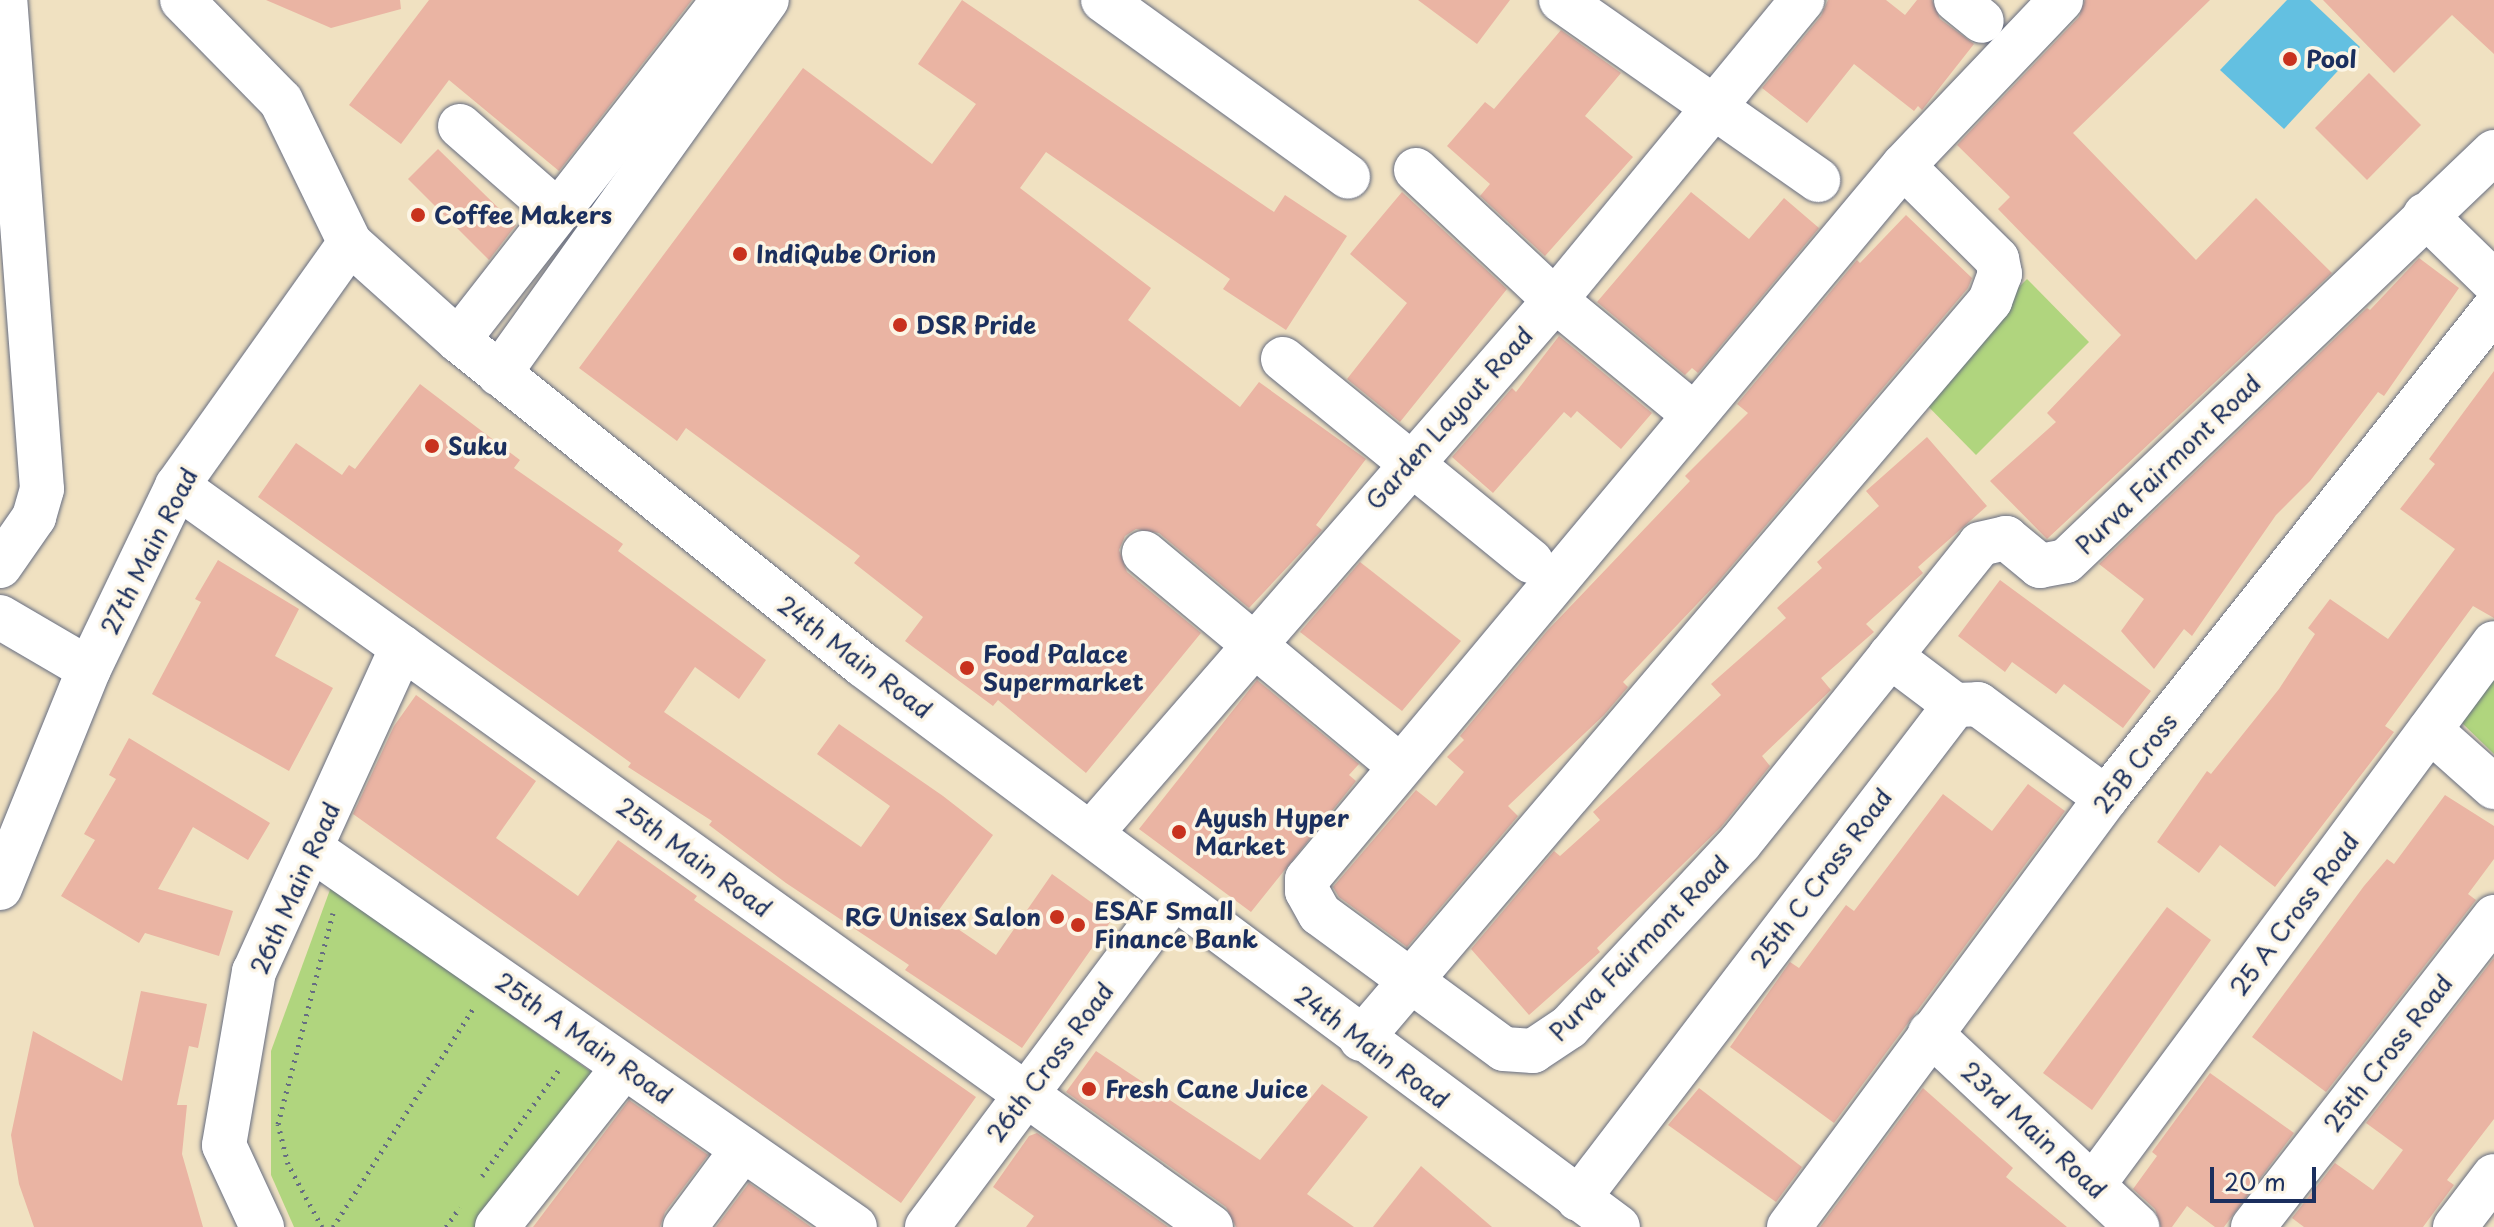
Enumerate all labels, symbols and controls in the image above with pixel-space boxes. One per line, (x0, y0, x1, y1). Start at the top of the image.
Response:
place label: Pool (2306, 45, 2357, 73)
marker: Pool (2281, 50, 2299, 68)
place label: Coffee Makers (434, 201, 614, 229)
marker: Coffee Makers (409, 206, 427, 224)
place label: IndiQube Orion (756, 240, 937, 268)
marker: IndiQube Orion (731, 245, 749, 263)
place label: DSR Pride (916, 311, 1038, 339)
marker: DSR Pride (891, 316, 909, 334)
street label: Garden Layout Road (1359, 320, 1539, 516)
street label: Purva Fairmont Road (2069, 368, 2267, 560)
place label: Suku (448, 432, 508, 460)
marker: Suku (423, 437, 441, 455)
street label: 27th Main Road (94, 463, 204, 639)
street label: 24th Main Road (772, 590, 938, 724)
place label: Food Palace Supermarket (983, 640, 1144, 696)
marker: Food Palace Supermarket (958, 659, 976, 677)
street label: 25B Cross (2086, 706, 2184, 820)
street label: 25th C Cross Road (1744, 782, 1898, 974)
street label: 25th Main Road (610, 791, 778, 923)
street label: 26th Main Road (244, 797, 346, 979)
place label: Ayush Hyper Market (1195, 804, 1348, 860)
marker: Ayush Hyper Market (1170, 823, 1188, 841)
street label: 25 A Cross Road (2224, 827, 2364, 1001)
street label: Purva Fairmont Road (1543, 849, 1735, 1047)
place label: ESAF Small Finance Bank (1094, 897, 1259, 953)
place label: RG Unisex Salon (841, 903, 1041, 931)
marker: RG Unisex Salon (1048, 908, 1066, 926)
marker: ESAF Small Finance Bank (1069, 916, 1087, 934)
street label: 25th A Main Road (489, 965, 679, 1111)
street label: 25th Cross Road (2318, 969, 2458, 1137)
street label: 26th Cross Road (980, 976, 1120, 1148)
street label: 24th Main Road (1289, 980, 1455, 1114)
street label: 23rd Main Road (1955, 1055, 2113, 1205)
place label: Fresh Cane Juice (1105, 1075, 1309, 1103)
marker: Fresh Cane Juice (1080, 1080, 1098, 1098)
scale bar (2214, 1151, 2320, 1201)
text: 20 m (2224, 1163, 2286, 1199)

